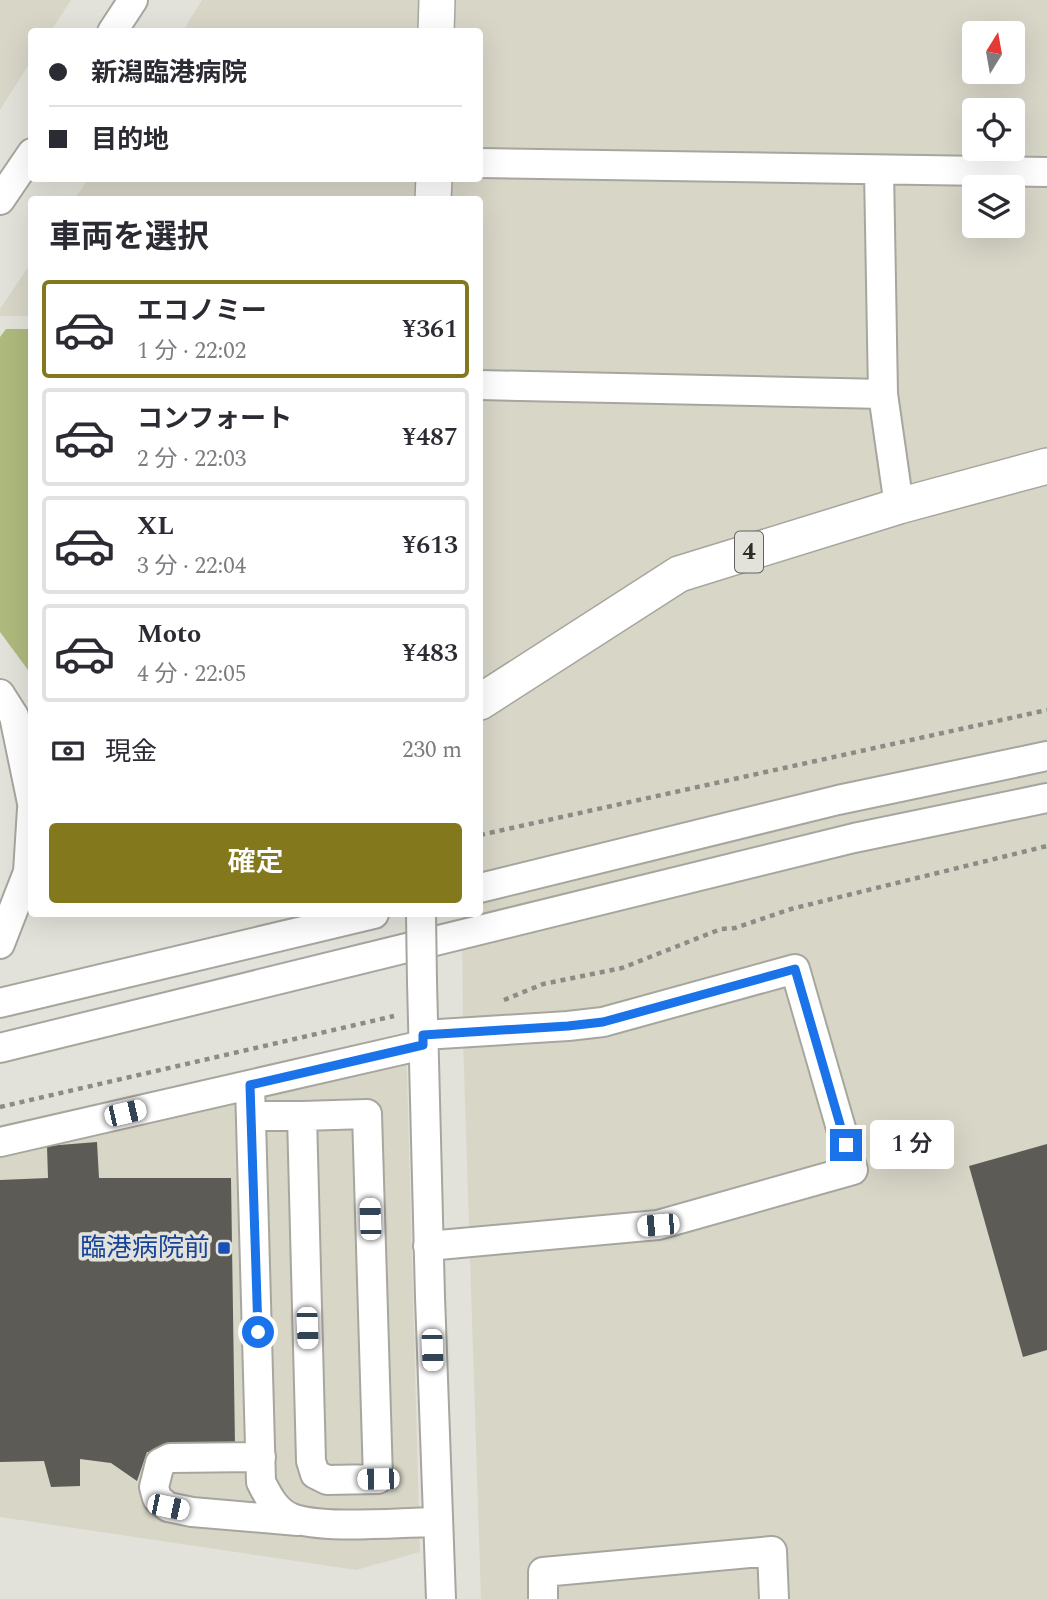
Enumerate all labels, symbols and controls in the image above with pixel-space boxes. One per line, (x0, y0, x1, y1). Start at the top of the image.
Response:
north arrow (962, 21, 1026, 84)
map controls (962, 21, 1025, 238)
text: 新潟臨港病院 (91, 53, 247, 93)
button: locate (962, 98, 1025, 161)
text: 目的地 (91, 120, 169, 160)
button: layers (962, 175, 1025, 238)
text: 車両を選択 (49, 213, 209, 262)
text: エコノミー (137, 291, 267, 331)
icon: car (53, 298, 116, 361)
text: ¥361 (402, 309, 458, 349)
text: 1 分 · 22:02 (137, 334, 246, 369)
text: コンフォート (137, 399, 292, 439)
icon: car (53, 406, 116, 469)
text: ¥487 (402, 417, 458, 457)
text: 2 分 · 22:03 (137, 442, 246, 477)
text: XL (137, 506, 174, 546)
icon: car (53, 514, 116, 577)
text: ¥613 (402, 525, 458, 565)
road number: 4 (735, 532, 763, 572)
text: 3 分 · 22:04 (137, 549, 246, 584)
text: Moto (137, 614, 201, 654)
icon: car (53, 622, 116, 685)
text: ¥483 (402, 633, 458, 673)
text: 4 分 · 22:05 (137, 657, 246, 692)
icon: cash (49, 732, 87, 770)
text: 現金 (105, 732, 157, 772)
text: 230 m (402, 733, 462, 768)
button: 確定 (49, 823, 462, 903)
car (103, 1098, 148, 1128)
callout: 1 分 (870, 1120, 954, 1170)
text: 1 分 (891, 1127, 933, 1162)
route end (830, 1129, 862, 1161)
car (359, 1198, 382, 1240)
car (637, 1213, 680, 1237)
place label: 臨港病院前 (80, 1228, 210, 1268)
marker: 臨港病院前 (216, 1240, 232, 1256)
car (296, 1307, 319, 1349)
route start (242, 1316, 274, 1348)
car (421, 1329, 444, 1371)
car (357, 1468, 400, 1490)
car (146, 1492, 191, 1522)

